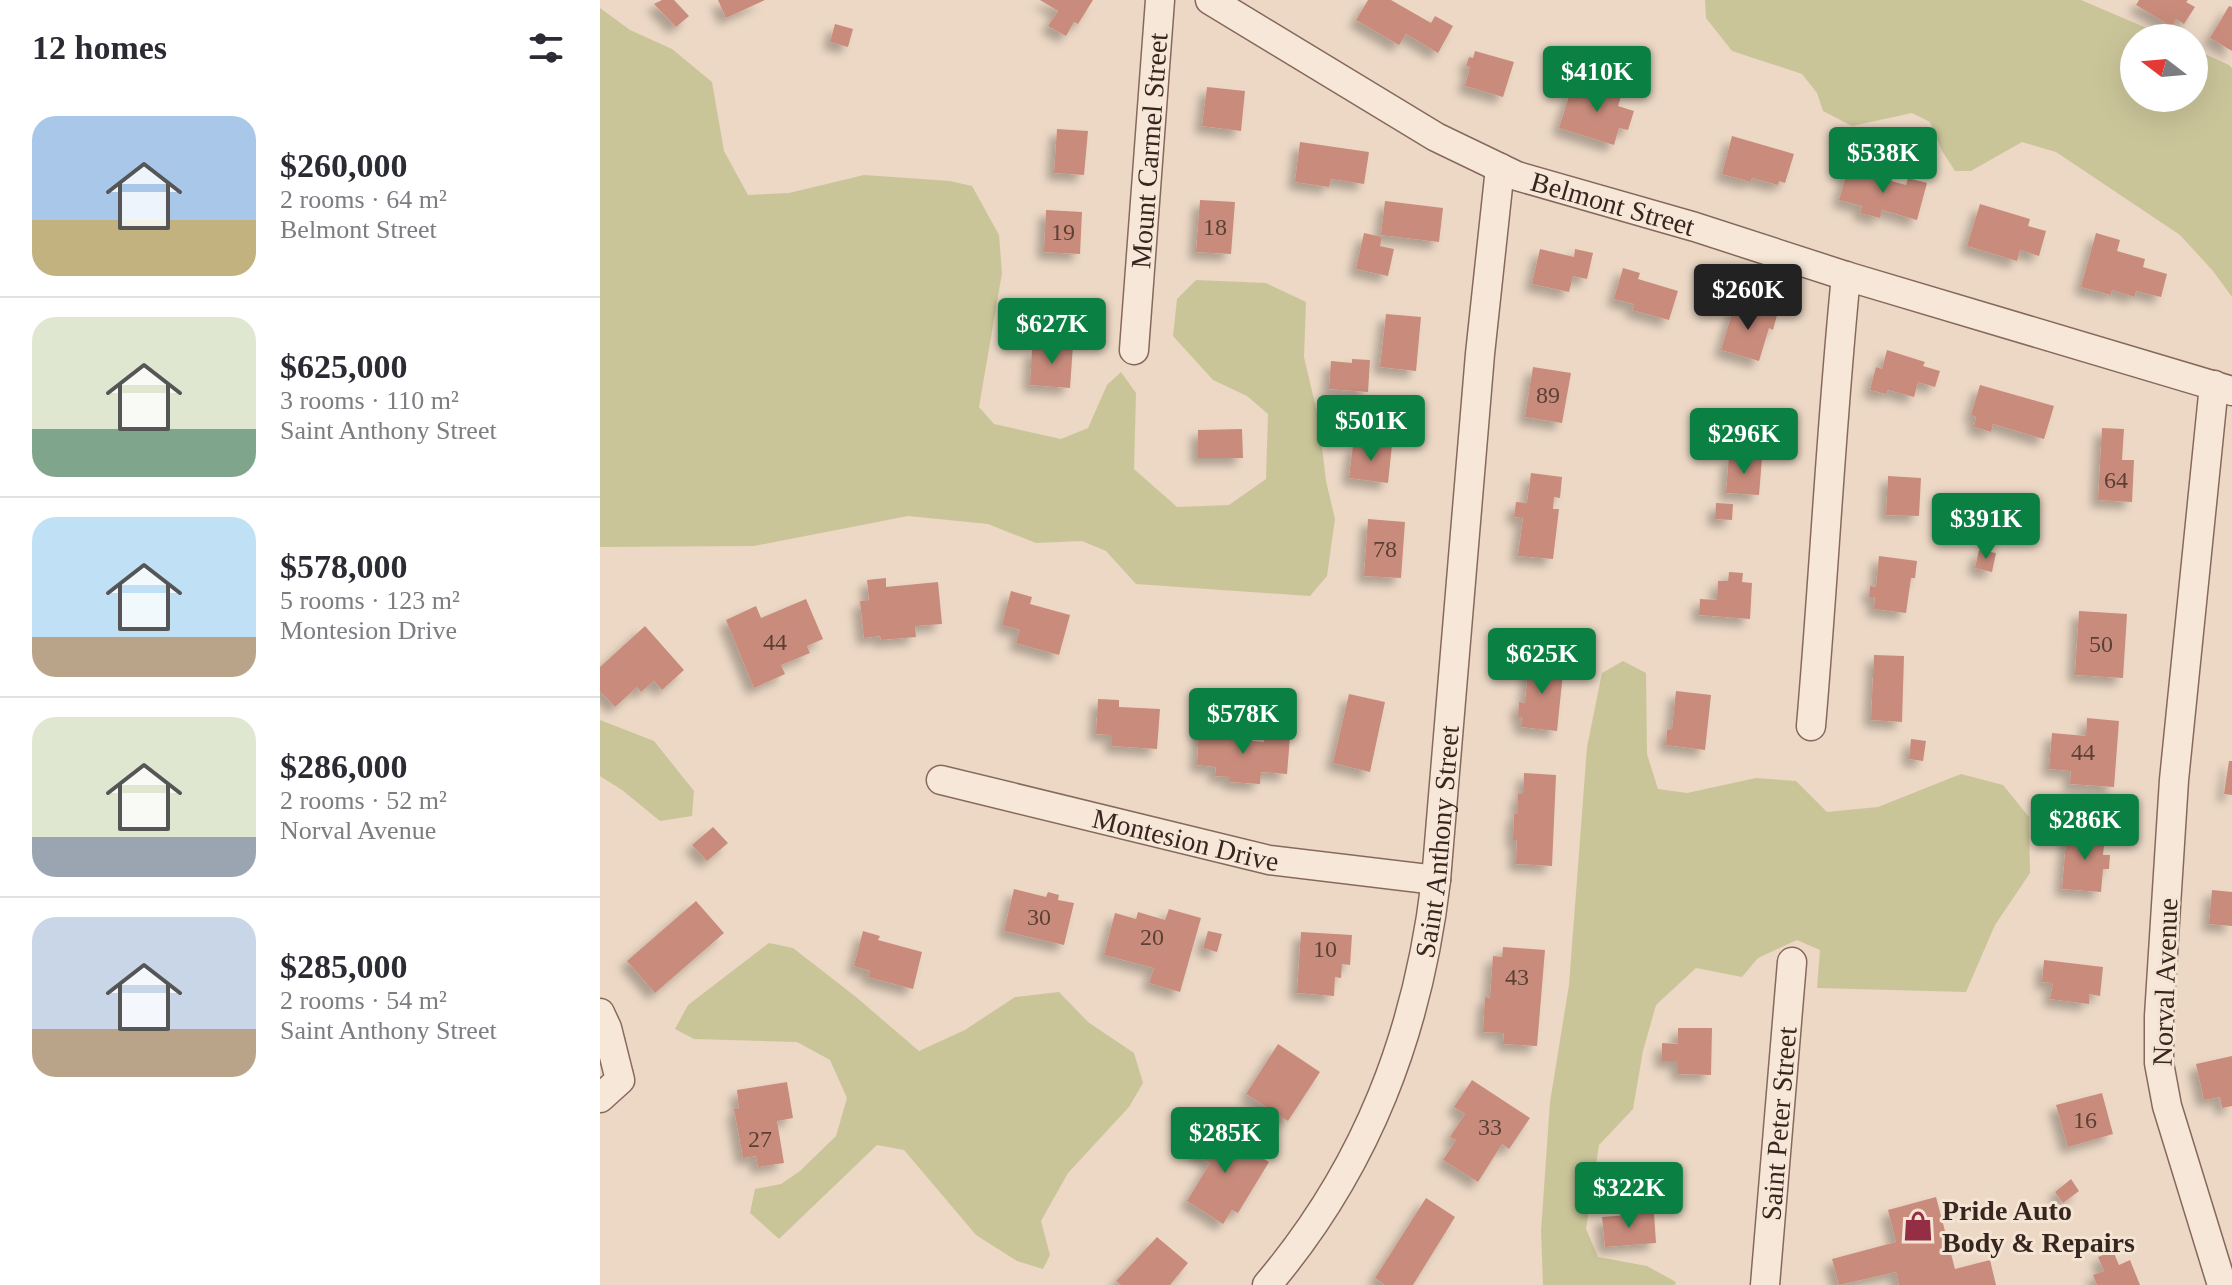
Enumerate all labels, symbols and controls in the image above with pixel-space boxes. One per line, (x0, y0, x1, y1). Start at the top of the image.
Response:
north arrow (2120, 24, 2208, 112)
map controls (2120, 24, 2208, 112)
icon: filters (524, 26, 568, 70)
text: 12 homes (32, 29, 167, 66)
street label: Mount Carmel Street (1125, 31, 1173, 270)
pin: $410K (1541, 46, 1653, 114)
text: $410K (1561, 57, 1633, 86)
pin: $538K (1827, 127, 1939, 195)
text: $538K (1847, 138, 1919, 167)
text: $260,000 (280, 147, 408, 184)
icon: home (96, 148, 192, 244)
street label: Belmont Street (1528, 165, 1699, 242)
text: 2 rooms · 64 m² (280, 185, 447, 214)
house number: 18 (1203, 214, 1227, 240)
text: Belmont Street (280, 215, 437, 244)
house number: 19 (1051, 219, 1075, 245)
pin: $260K (1692, 264, 1804, 332)
text: $260K (1712, 275, 1784, 304)
pin: $627K (996, 298, 1108, 366)
text: $627K (1016, 309, 1088, 338)
text: $625,000 (280, 348, 408, 385)
icon: home (96, 349, 192, 445)
house number: 89 (1536, 382, 1560, 408)
text: 3 rooms · 110 m² (280, 386, 459, 415)
pin: $501K (1315, 395, 1427, 463)
text: $501K (1335, 406, 1407, 435)
pin: $296K (1688, 408, 1800, 476)
text: Saint Anthony Street (280, 416, 497, 445)
text: $296K (1708, 419, 1780, 448)
house number: 64 (2104, 467, 2128, 493)
pin: $391K (1930, 493, 2042, 561)
text: $391K (1950, 504, 2022, 533)
house number: 78 (1373, 536, 1397, 562)
text: $578,000 (280, 548, 408, 585)
icon: home (96, 549, 192, 645)
text: 5 rooms · 123 m² (280, 586, 460, 615)
text: Montesion Drive (280, 616, 457, 645)
pin: $625K (1486, 628, 1598, 696)
house number: 44 (763, 629, 787, 655)
house number: 50 (2089, 631, 2113, 657)
text: $625K (1506, 639, 1578, 668)
pin: $578K (1187, 688, 1299, 756)
text: $578K (1207, 699, 1279, 728)
street label: Saint Anthony Street (1409, 724, 1464, 960)
house number: 44 (2071, 739, 2095, 765)
text: $286,000 (280, 748, 408, 785)
icon: home (96, 749, 192, 845)
text: 2 rooms · 52 m² (280, 786, 447, 815)
pin: $286K (2029, 794, 2141, 862)
street label: Montesion Drive (1090, 802, 1280, 877)
text: $286K (2049, 805, 2121, 834)
text: Norval Avenue (280, 816, 436, 845)
street label: Norval Avenue (2147, 897, 2183, 1067)
house number: 30 (1027, 904, 1051, 930)
house number: 20 (1140, 924, 1164, 950)
house number: 10 (1313, 936, 1337, 962)
text: $285,000 (280, 948, 408, 985)
icon: home (96, 949, 192, 1045)
house number: 43 (1505, 964, 1529, 990)
text: 2 rooms · 54 m² (280, 986, 447, 1015)
text: Saint Anthony Street (280, 1016, 497, 1045)
street label: Saint Peter Street (1755, 1025, 1802, 1222)
pin: $285K (1169, 1107, 1281, 1175)
house number: 16 (2073, 1107, 2097, 1133)
house number: 33 (1478, 1114, 1502, 1140)
text: $285K (1189, 1118, 1261, 1147)
house number: 27 (748, 1126, 772, 1152)
pin: $322K (1573, 1162, 1685, 1230)
text: $322K (1593, 1173, 1665, 1202)
place label: Pride Auto Body & Repairs (1942, 1195, 2135, 1258)
shop icon: Pride Auto Body & Repairs (1901, 1209, 1935, 1243)

